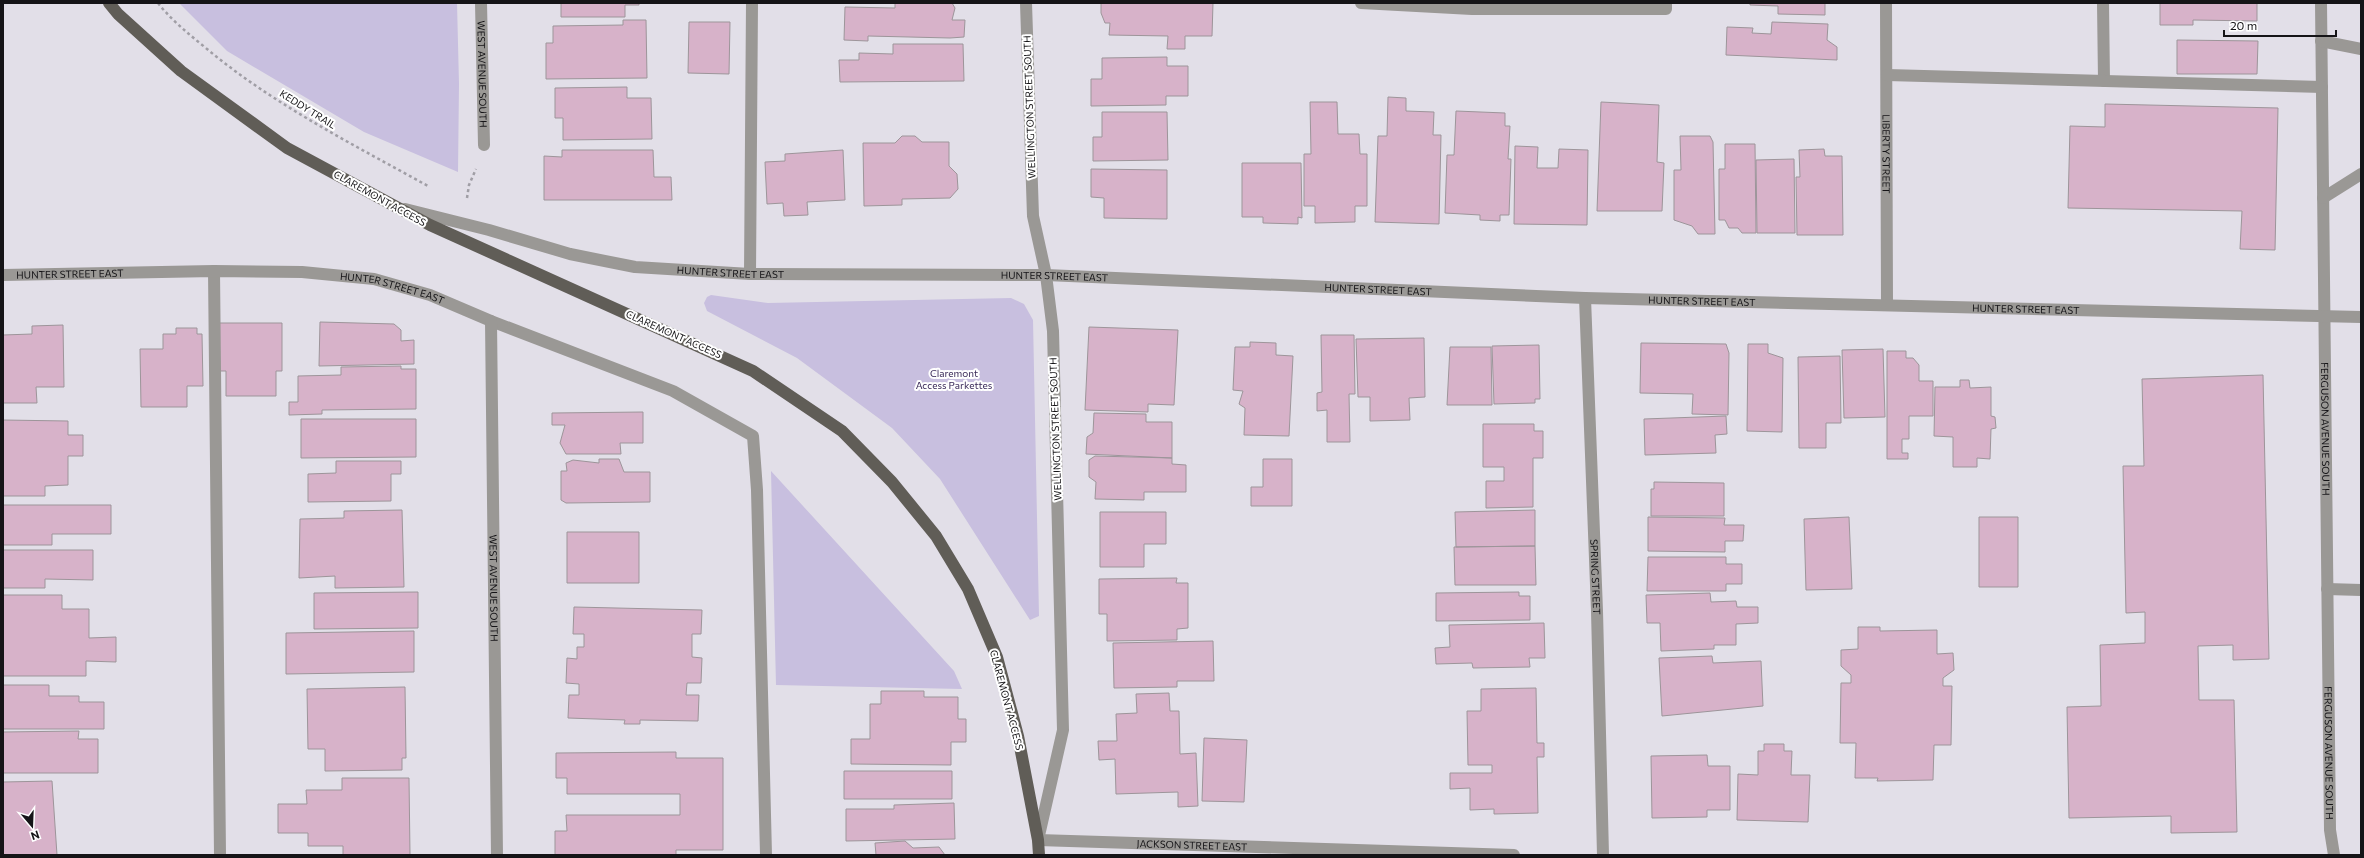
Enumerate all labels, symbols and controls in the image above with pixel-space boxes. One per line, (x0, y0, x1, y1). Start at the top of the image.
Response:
scale bar (2224, 12, 2336, 38)
text: 20 m (2230, 18, 2257, 32)
street label: WEST AVENUE SOUTH (475, 20, 490, 128)
street label: WELLINGTON STREET SOUTH (1021, 35, 1037, 179)
street label: KEDDY TRAIL (278, 87, 339, 131)
street label: LIBERTY STREET (1880, 114, 1893, 194)
street label: CLAREMONT ACCESS (332, 168, 428, 228)
street label: HUNTER STREET EAST (676, 264, 785, 280)
street label: HUNTER STREET EAST (16, 267, 124, 281)
street label: HUNTER STREET EAST (1001, 269, 1109, 284)
street label: HUNTER STREET EAST (339, 270, 447, 307)
street label: HUNTER STREET EAST (1324, 281, 1433, 297)
street label: HUNTER STREET EAST (1648, 294, 1756, 308)
street label: HUNTER STREET EAST (1972, 301, 2080, 316)
street label: CLAREMONT ACCESS (624, 307, 724, 361)
street label: WELLINGTON STREET SOUTH (1047, 357, 1063, 501)
street label: FERGUSON AVENUE SOUTH (2319, 362, 2332, 496)
park label: Claremont Access Parkettes (916, 367, 993, 391)
street label: WEST AVENUE SOUTH (487, 534, 501, 642)
street label: SPRING STREET (1588, 539, 1603, 615)
street label: CLAREMONT ACCESS (988, 648, 1026, 752)
street label: FERGUSON AVENUE SOUTH (2322, 686, 2336, 820)
north arrow (12, 806, 52, 846)
text: N (29, 828, 41, 843)
street label: JACKSON STREET EAST (1136, 837, 1248, 853)

